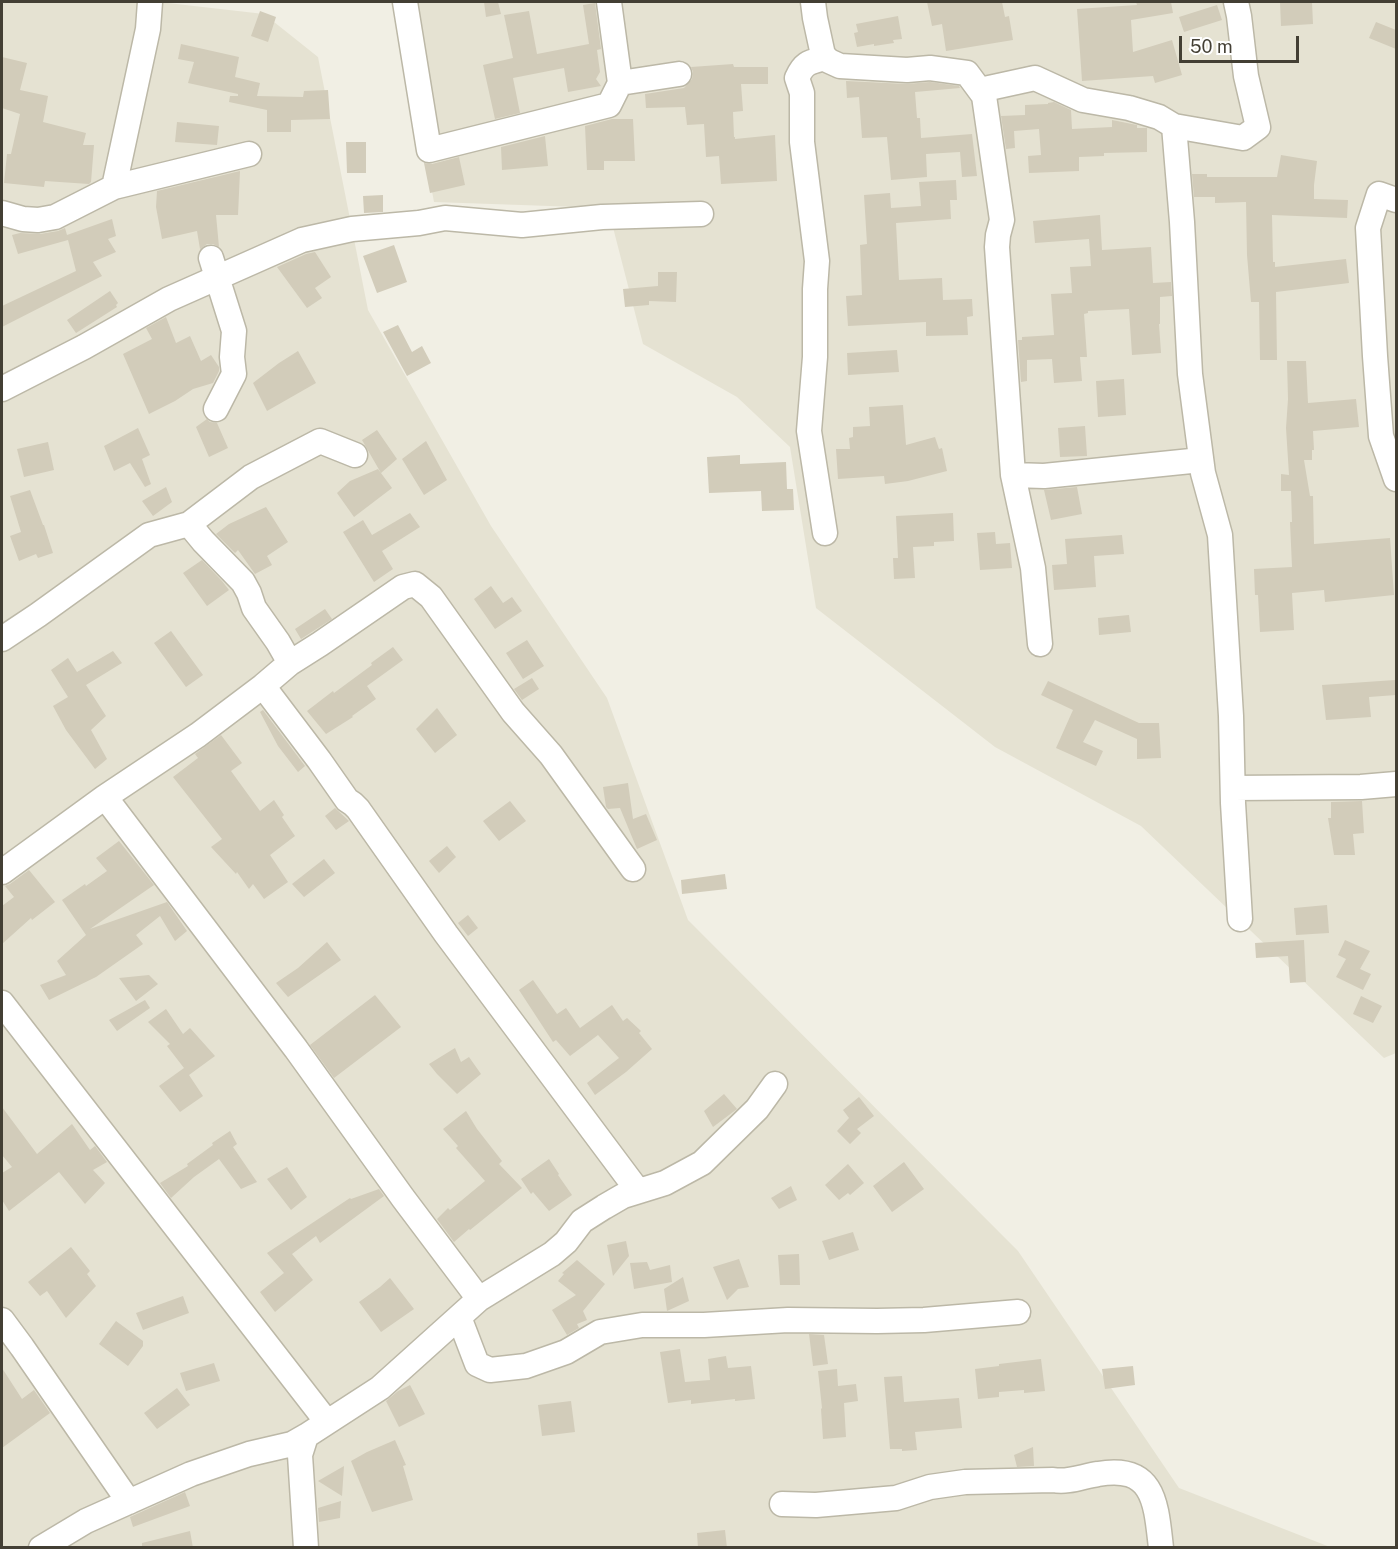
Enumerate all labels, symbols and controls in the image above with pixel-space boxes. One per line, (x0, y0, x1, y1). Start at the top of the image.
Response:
scale bar (1182, 24, 1302, 62)
text: 50 m (1190, 36, 1233, 57)

